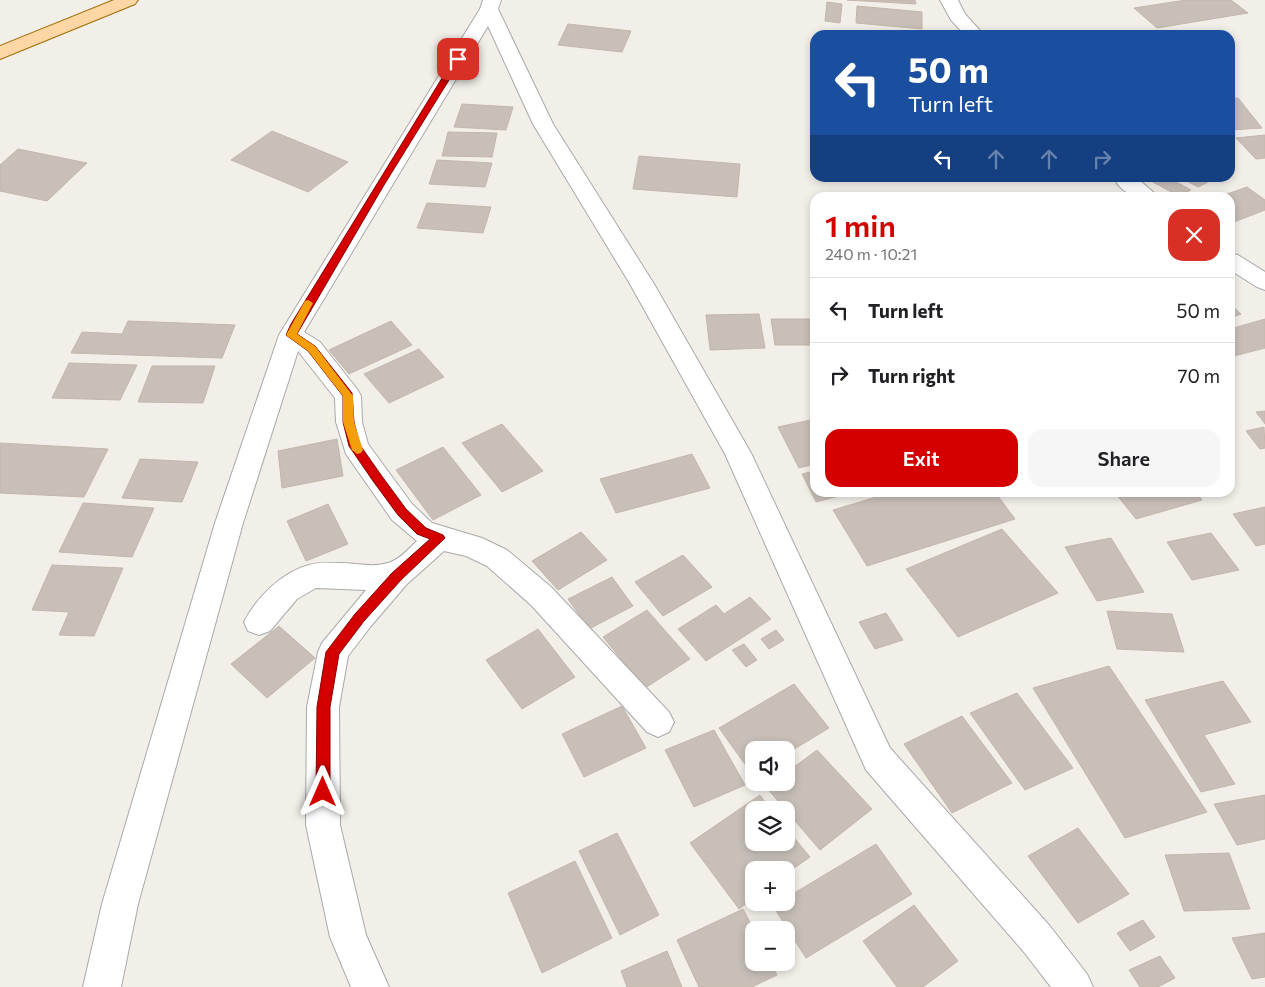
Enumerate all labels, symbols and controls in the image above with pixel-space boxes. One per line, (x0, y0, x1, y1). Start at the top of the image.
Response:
pin (437, 38, 479, 80)
icon: arrive (444, 45, 472, 73)
text: 50 m (908, 47, 989, 90)
icon: left (825, 50, 890, 115)
text: Turn left (908, 90, 993, 117)
icon: left (929, 145, 957, 173)
icon: ahead (982, 145, 1010, 173)
icon: ahead (1035, 145, 1063, 173)
icon: right (1088, 145, 1116, 173)
text: 1 min (825, 206, 896, 243)
button: close (1168, 209, 1220, 261)
text: 240 m · 10:21 (825, 244, 917, 263)
icon: left (825, 296, 853, 324)
text: Turn left (868, 299, 943, 322)
text: 50 m (1176, 299, 1220, 322)
icon: right (825, 361, 853, 389)
text: Turn right (868, 364, 955, 387)
text: 70 m (1177, 364, 1220, 387)
button: Exit (825, 429, 1018, 487)
button: Share (1028, 429, 1220, 487)
map controls (745, 741, 795, 971)
button: sound (745, 741, 795, 791)
position arrow (296, 765, 348, 817)
button: layers (745, 801, 795, 851)
button: + (745, 861, 795, 911)
button: − (745, 921, 795, 971)

